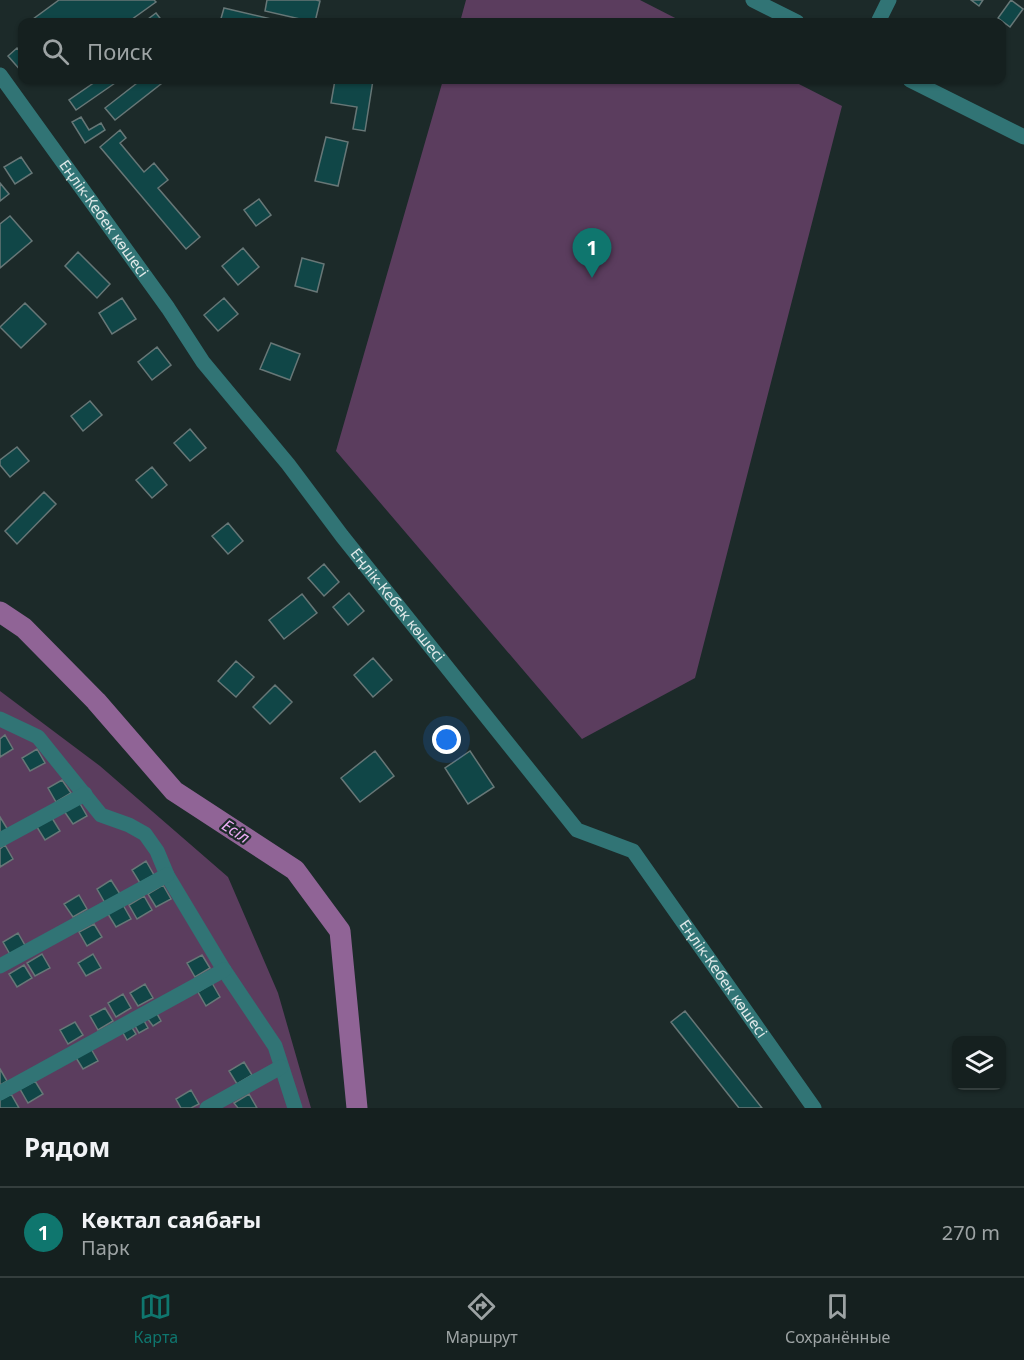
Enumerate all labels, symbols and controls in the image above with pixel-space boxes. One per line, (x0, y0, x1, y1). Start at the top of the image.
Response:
search box (18, 18, 1006, 84)
icon: search (39, 35, 72, 68)
text: Поиск (87, 36, 152, 66)
street label: Еңлік-Кебек көшесі (55, 155, 153, 281)
pin: 1 (572, 228, 612, 278)
street label: Еңлік-Кебек көшесі (347, 544, 450, 666)
your location (432, 725, 461, 754)
water label: Есіл (218, 814, 254, 848)
street label: Еңлік-Кебек көшесі (675, 915, 772, 1041)
map controls (952, 1036, 1006, 1090)
button: layers (952, 1036, 1006, 1090)
text: Рядом (24, 1129, 110, 1165)
text: Көктал саябағы (81, 1204, 261, 1234)
text: 1 (38, 1219, 49, 1246)
text: 270 m (942, 1219, 1000, 1246)
text: Парк (81, 1234, 130, 1261)
tab: Карта (134, 1290, 178, 1348)
tab: Маршрут (445, 1290, 518, 1348)
tab: Сохранённые (785, 1290, 890, 1348)

